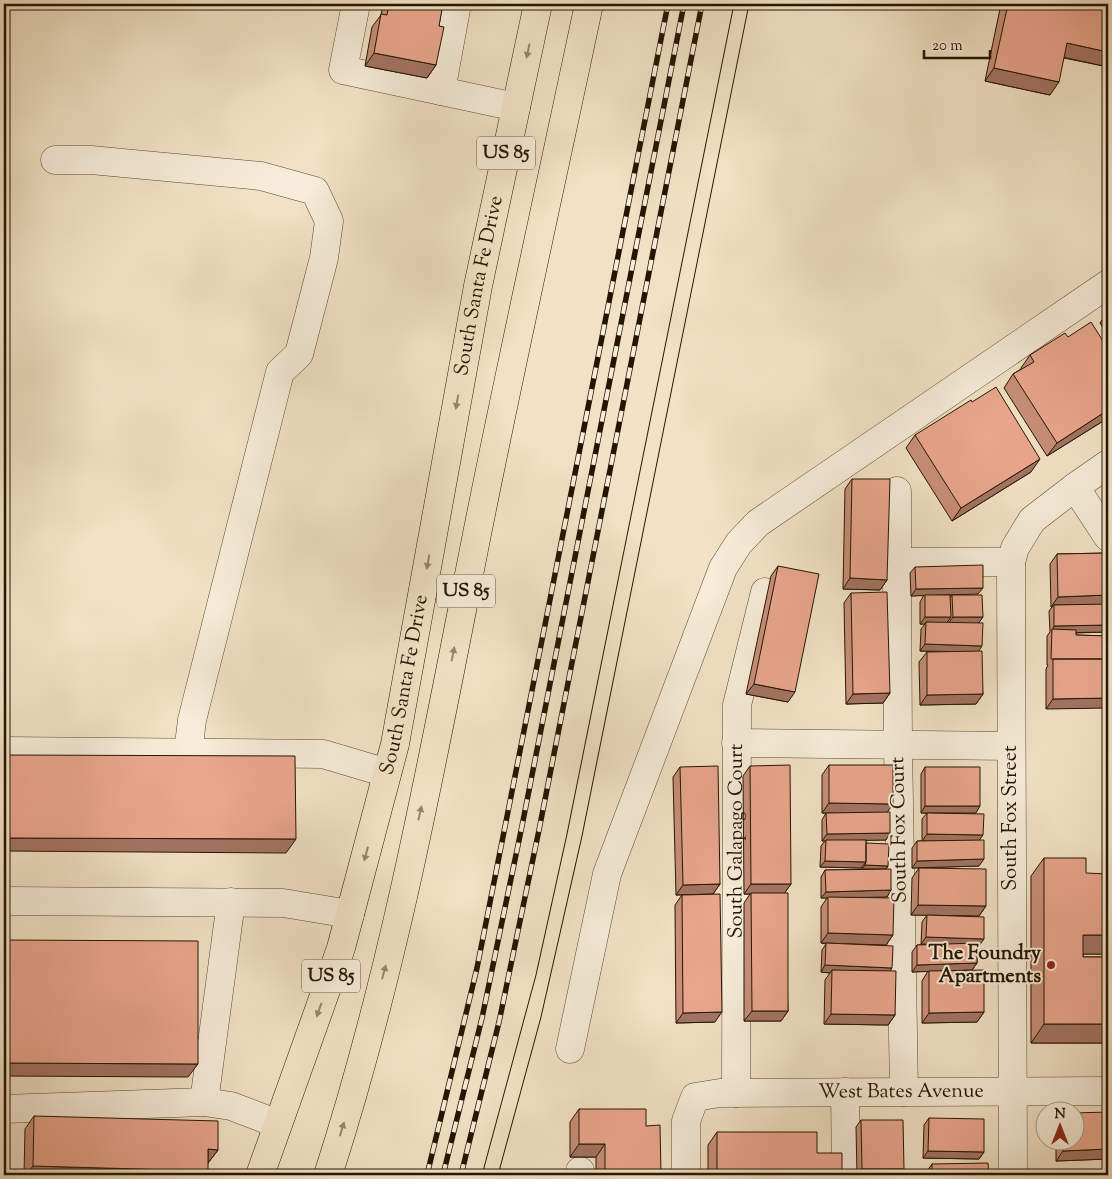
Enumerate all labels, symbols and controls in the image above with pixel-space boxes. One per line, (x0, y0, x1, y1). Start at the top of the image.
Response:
scale bar (924, 28, 991, 60)
text: 20 m (932, 36, 963, 57)
one-way arrow (523, 44, 531, 60)
road number: US 85 (477, 136, 535, 170)
street label: South Santa Fe Drive (448, 193, 511, 378)
one-way arrow (453, 394, 461, 410)
one-way arrow (424, 554, 432, 570)
road number: US 85 (437, 574, 495, 608)
street label: South Santa Fe Drive (373, 592, 436, 778)
one-way arrow (450, 646, 458, 662)
street label: South Galapago Court (722, 743, 751, 938)
street label: South Fox Street (997, 745, 1026, 891)
street label: South Fox Court (884, 756, 916, 903)
one-way arrow (416, 806, 424, 821)
one-way arrow (362, 847, 370, 862)
place label: The Foundry Apartments (928, 940, 1041, 992)
road number: US 85 (302, 959, 360, 992)
marker: The Foundry Apartments (1045, 959, 1057, 971)
one-way arrow (381, 964, 389, 979)
one-way arrow (315, 1002, 322, 1017)
street label: West Bates Avenue (818, 1077, 984, 1107)
north arrow (1034, 1102, 1084, 1152)
text: N (1054, 1105, 1066, 1125)
one-way arrow (339, 1121, 347, 1136)

